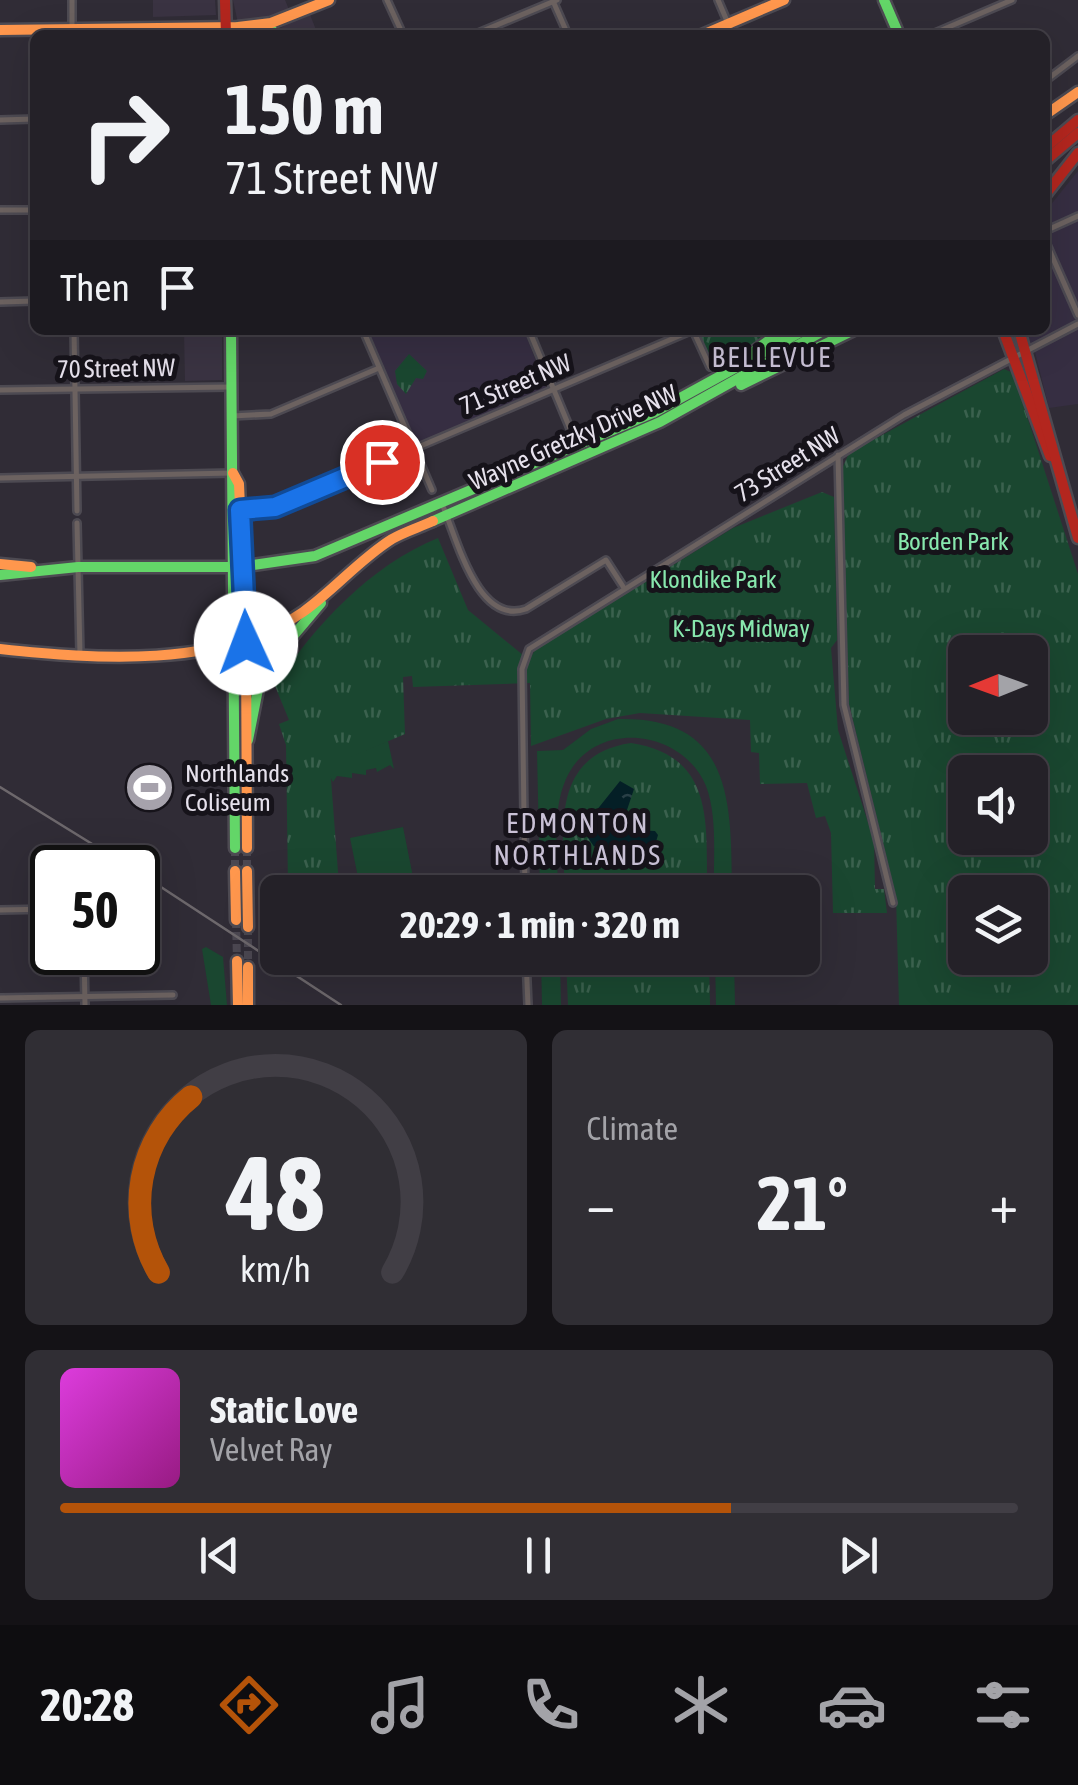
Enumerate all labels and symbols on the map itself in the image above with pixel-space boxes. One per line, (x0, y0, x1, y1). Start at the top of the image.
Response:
district label: BELLEVUE (712, 341, 832, 373)
street label: 71 Street NW (455, 348, 576, 420)
street label: 70 Street NW (57, 353, 176, 383)
street label: Wayne Gretzky Drive NW (465, 378, 682, 495)
pin (340, 420, 425, 505)
street label: 73 Street NW (730, 420, 845, 507)
park label: Borden Park (897, 527, 1009, 555)
park label: Klondike Park (649, 565, 777, 593)
position arrow (194, 591, 298, 695)
park label: K-Days Midway (672, 614, 810, 642)
north arrow (948, 635, 1048, 735)
place label: Northlands Coliseum (185, 759, 289, 816)
sports icon: Northlands Coliseum (124, 761, 176, 813)
district label: EDMONTON NORTHLANDS (494, 807, 662, 871)
speed limit sign: 50 (30, 845, 160, 975)

